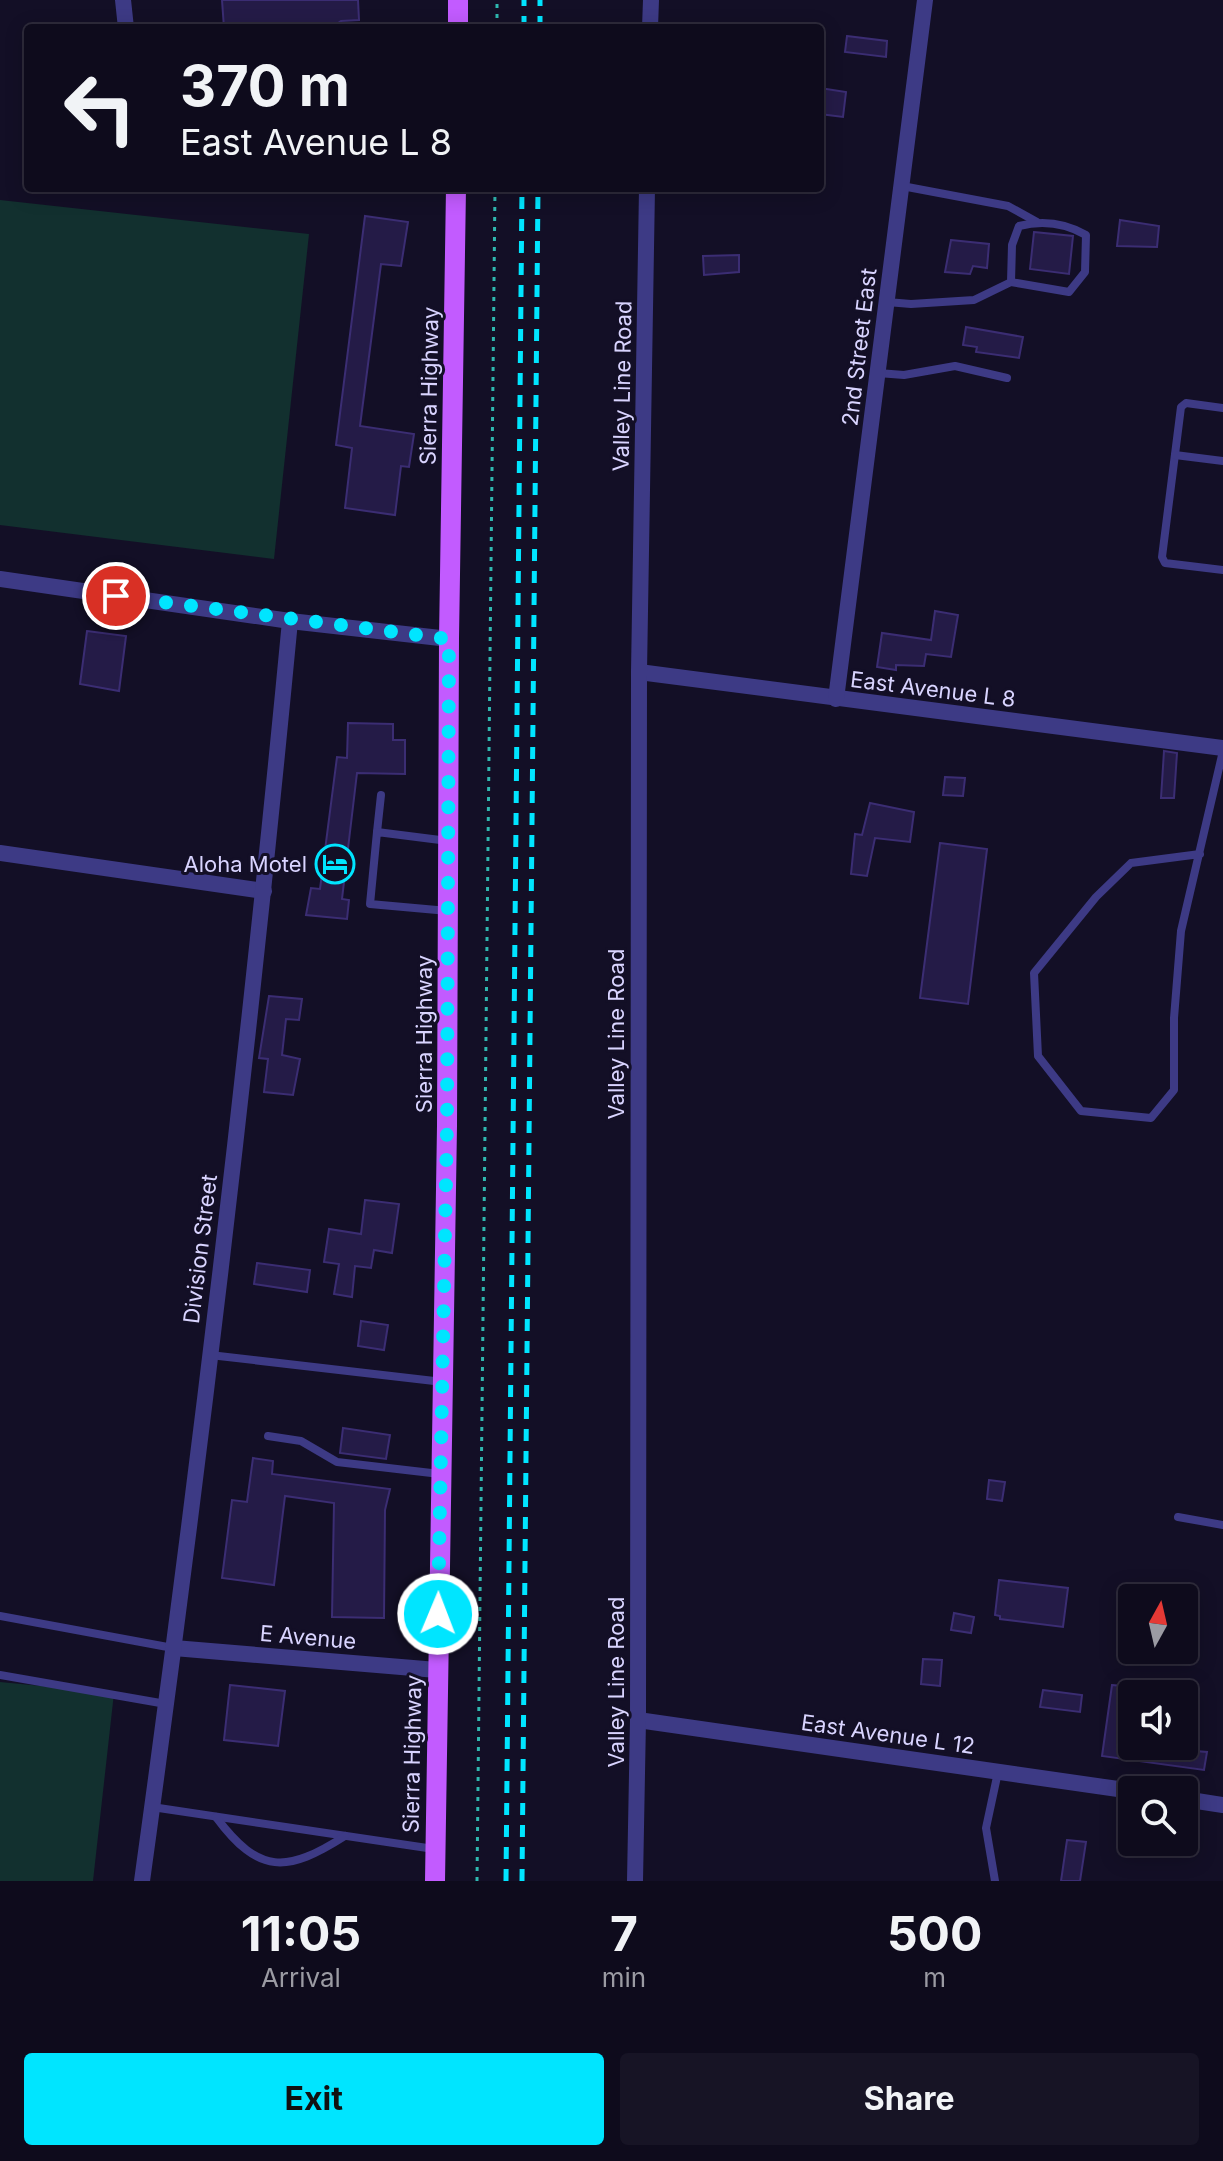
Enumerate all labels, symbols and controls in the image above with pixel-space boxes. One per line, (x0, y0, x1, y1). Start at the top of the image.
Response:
text: 370 m (180, 52, 350, 120)
icon: left (48, 56, 152, 160)
text: East Avenue L 8 (180, 120, 452, 164)
street label: 2nd Street East (836, 267, 882, 427)
street label: Valley Line Road (608, 300, 636, 472)
street label: Sierra Highway (415, 307, 443, 465)
pin (82, 562, 150, 630)
icon: arrive (94, 574, 138, 618)
street label: East Avenue L 8 (849, 666, 1017, 712)
hotel icon: Aloha Motel (314, 843, 356, 885)
place label: Aloha Motel (184, 851, 307, 877)
street label: Valley Line Road (603, 949, 629, 1119)
street label: Sierra Highway (411, 955, 437, 1113)
street label: Division Street (178, 1173, 222, 1325)
position arrow (396, 1572, 480, 1656)
north arrow (1118, 1584, 1198, 1664)
map controls (1118, 1584, 1198, 1856)
street label: Valley Line Road (603, 1597, 629, 1767)
street label: E Avenue (259, 1620, 357, 1654)
street label: Sierra Highway (398, 1675, 426, 1833)
button: sound (1118, 1680, 1198, 1760)
street label: East Avenue L 12 (800, 1709, 976, 1759)
button: search (1118, 1776, 1198, 1856)
text: 11:05 (241, 1904, 361, 1963)
text: 7 (610, 1904, 638, 1963)
text: 500 (887, 1904, 982, 1963)
text: Arrival (261, 1962, 341, 1993)
text: min (602, 1962, 646, 1993)
text: m (923, 1962, 946, 1993)
button: Exit (24, 2053, 604, 2145)
button: Share (620, 2053, 1199, 2145)

